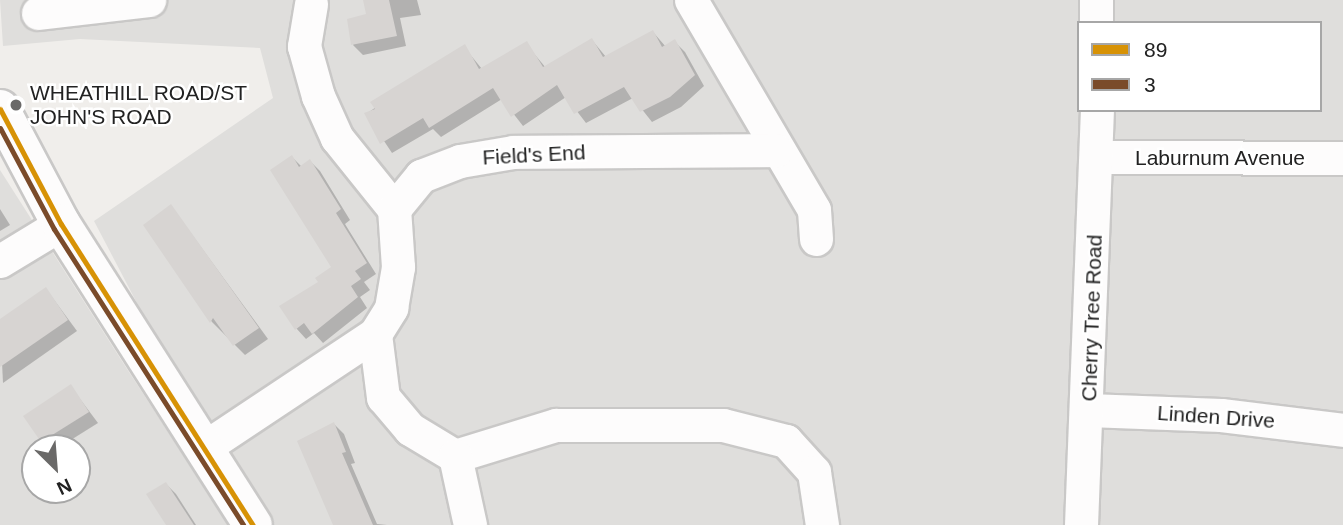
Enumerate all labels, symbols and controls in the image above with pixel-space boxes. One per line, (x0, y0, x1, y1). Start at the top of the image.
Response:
legend (1077, 21, 1322, 112)
text: 89 (1144, 38, 1167, 61)
text: 3 (1144, 73, 1156, 96)
place label: WHEATHILL ROAD/ST JOHN'S ROAD (30, 80, 248, 130)
marker: WHEATHILL ROAD/ST JOHN'S ROAD (8, 97, 24, 113)
street label: Field's End (482, 140, 586, 170)
street label: Laburnum Avenue (1134, 145, 1306, 171)
street label: Cherry Tree Road (1076, 234, 1108, 402)
street label: Linden Drive (1156, 400, 1276, 434)
north arrow (21, 434, 91, 504)
text: N (54, 474, 75, 499)

